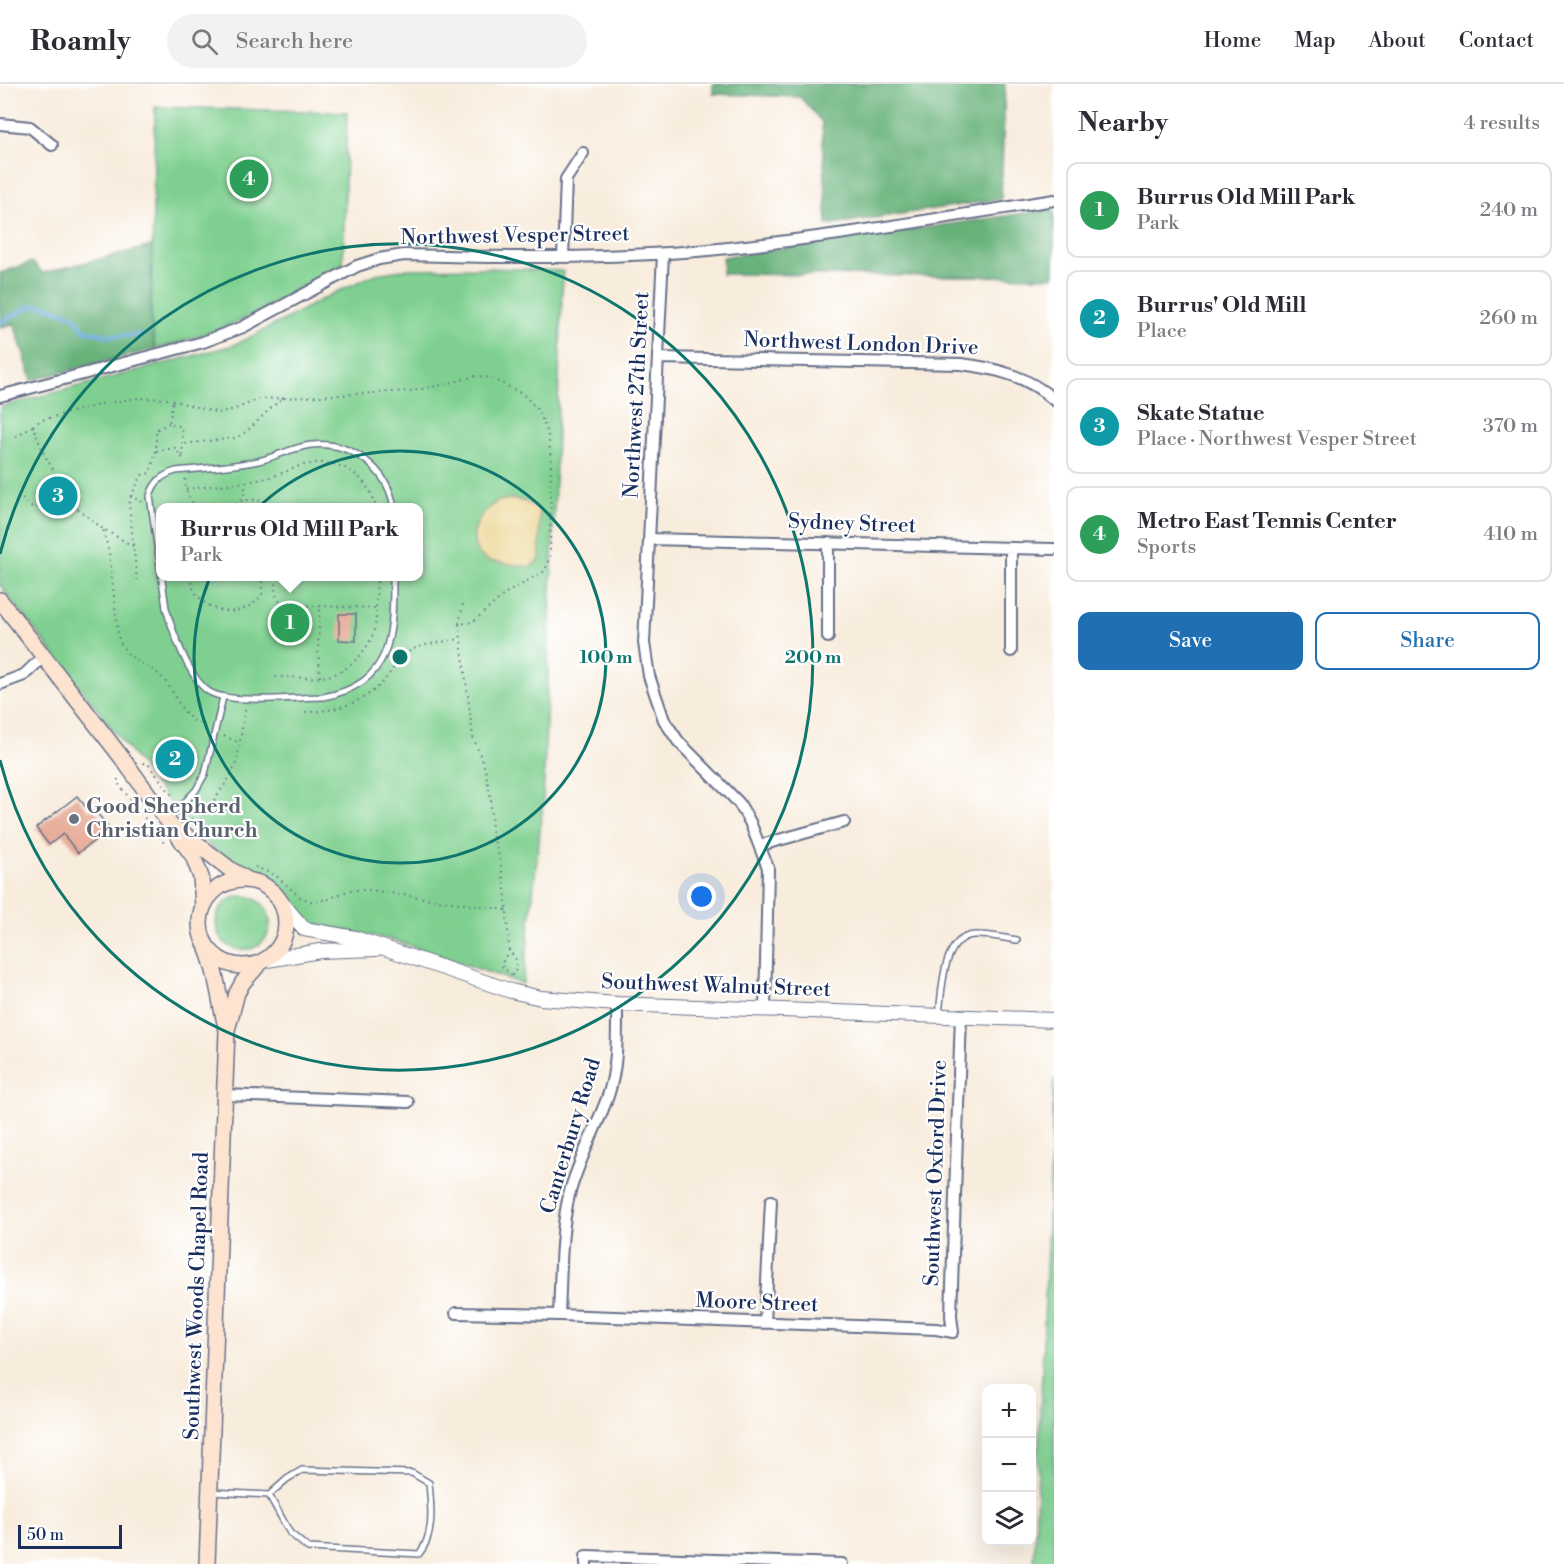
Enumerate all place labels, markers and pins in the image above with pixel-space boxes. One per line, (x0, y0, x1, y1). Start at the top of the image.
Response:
pin: 4 (230, 156, 268, 202)
pin: 3 (38, 474, 78, 518)
pin: 1 (270, 600, 310, 646)
centre of rings (390, 647, 410, 667)
pin: 2 (156, 736, 195, 782)
place label: Good Shepherd Christian Church (86, 794, 258, 844)
marker: Good Shepherd Christian Church (67, 812, 81, 826)

